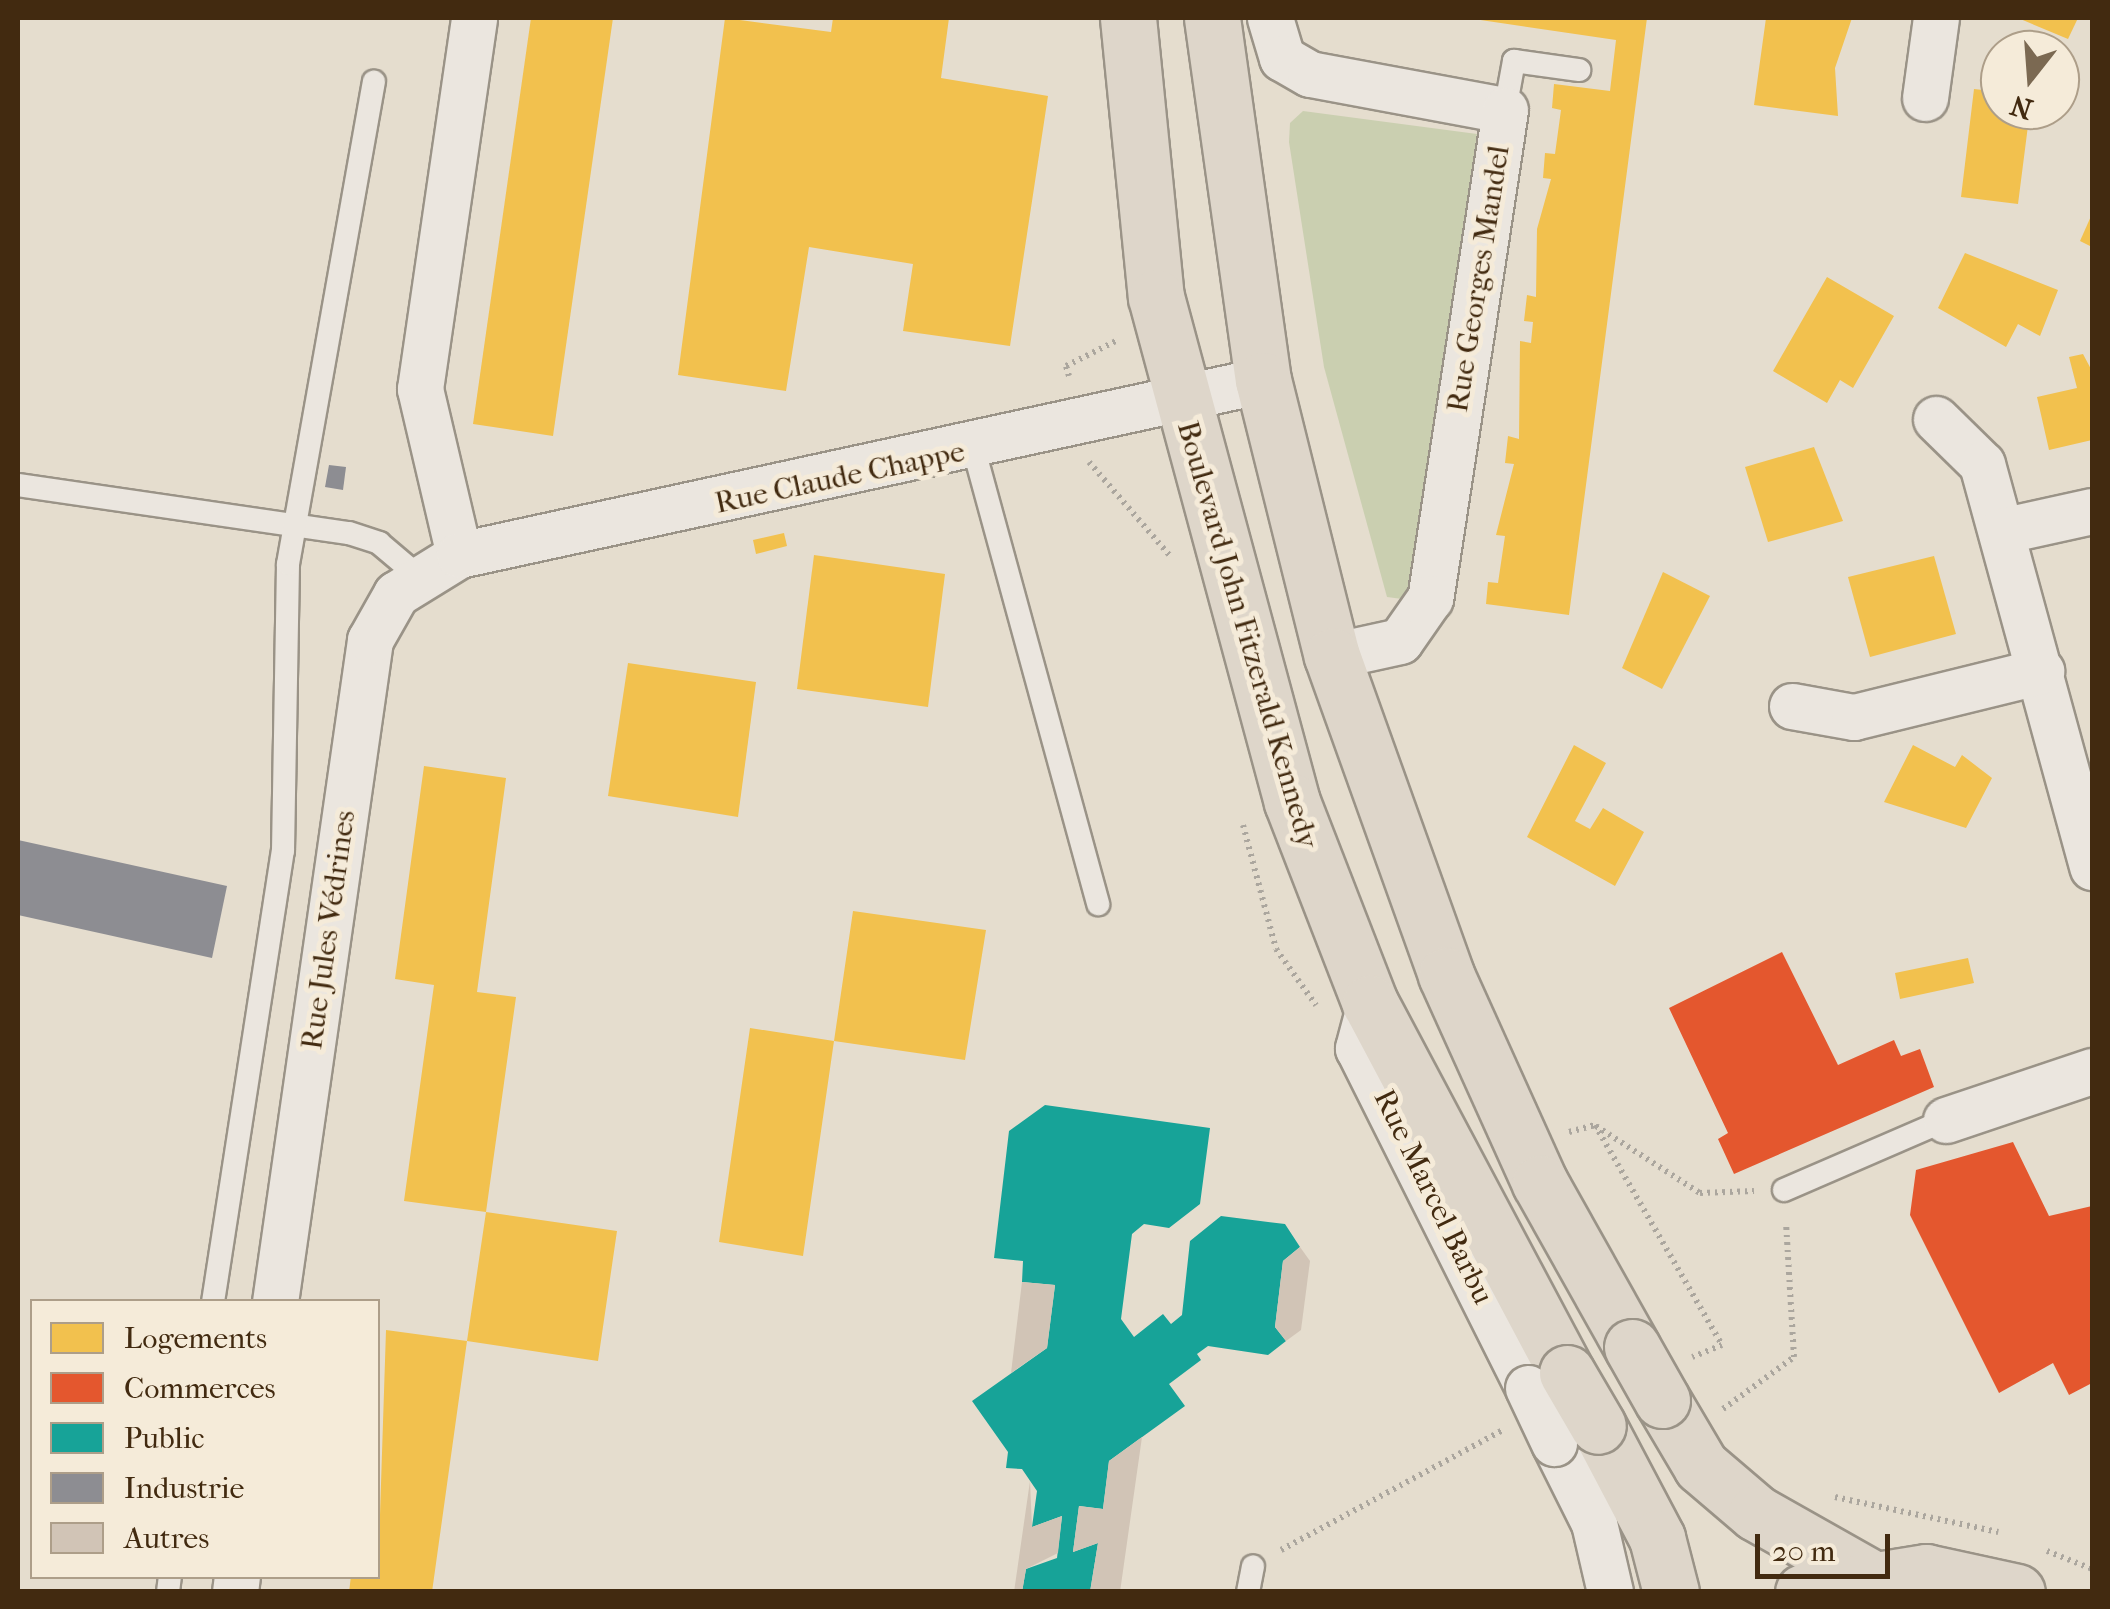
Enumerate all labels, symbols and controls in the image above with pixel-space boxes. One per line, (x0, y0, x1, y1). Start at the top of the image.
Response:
north arrow (1980, 30, 2080, 130)
text: N (2007, 88, 2037, 126)
street label: Rue Georges Mandel (1440, 143, 1518, 415)
street label: Boulevard John Fitzerald Kennedy (1169, 417, 1325, 853)
street label: Rue Claude Chappe (712, 434, 968, 522)
street label: Rue Jules Védrines (294, 808, 364, 1052)
street label: Rue Marcel Barbu (1365, 1084, 1501, 1310)
legend (30, 1299, 380, 1579)
text: Logements (124, 1321, 267, 1356)
text: Commerces (124, 1371, 276, 1406)
text: Public (124, 1421, 205, 1456)
text: Industrie (124, 1471, 244, 1506)
scale bar (1760, 1514, 1895, 1576)
text: Autres (124, 1521, 209, 1556)
text: 20 m (1772, 1534, 1835, 1569)

